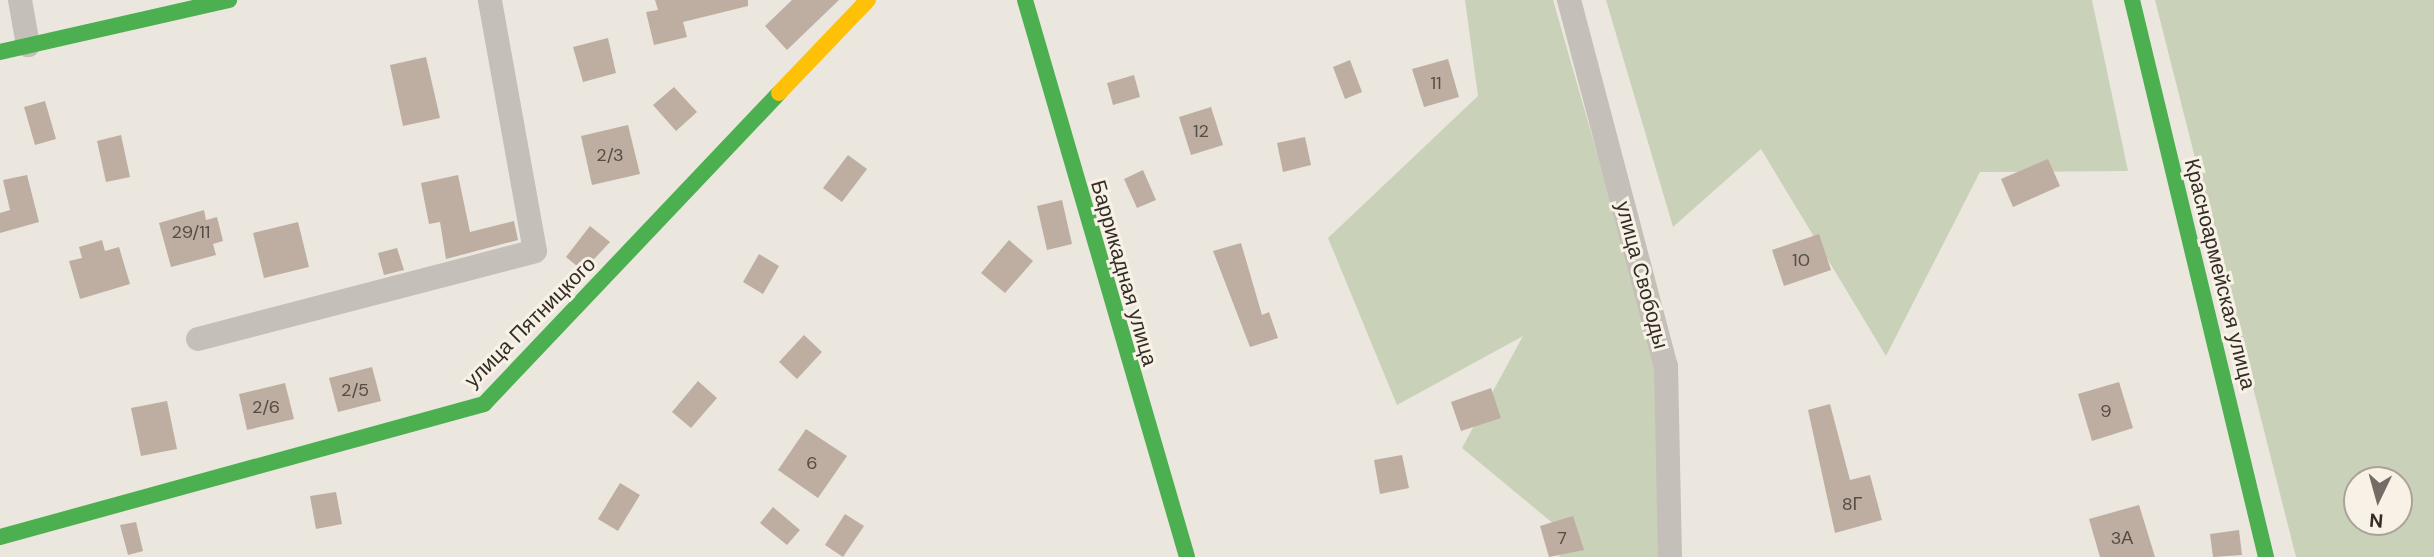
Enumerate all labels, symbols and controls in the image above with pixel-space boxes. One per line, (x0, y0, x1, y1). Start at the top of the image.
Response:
house number: 11 (1430, 72, 1442, 94)
house number: 12 (1193, 120, 1209, 142)
house number: 2/3 (596, 144, 624, 166)
street label: Красноармейская улица (2179, 156, 2261, 392)
street label: Баррикадная улица (1085, 177, 1163, 369)
street label: улица Свободы (1610, 198, 1674, 352)
house number: 29/11 (172, 221, 210, 243)
house number: 10 (1792, 249, 1810, 271)
street label: улица Пятницкого (459, 251, 601, 393)
house number: 2/5 (341, 379, 369, 401)
house number: 2/6 (252, 396, 280, 418)
house number: 9 (2100, 400, 2112, 422)
house number: 6 (806, 452, 818, 474)
north arrow (2343, 466, 2413, 536)
house number: 8Г (1842, 493, 1862, 515)
text: N (2368, 507, 2384, 533)
house number: 7 (1557, 527, 1567, 549)
house number: 3А (2111, 527, 2133, 549)

